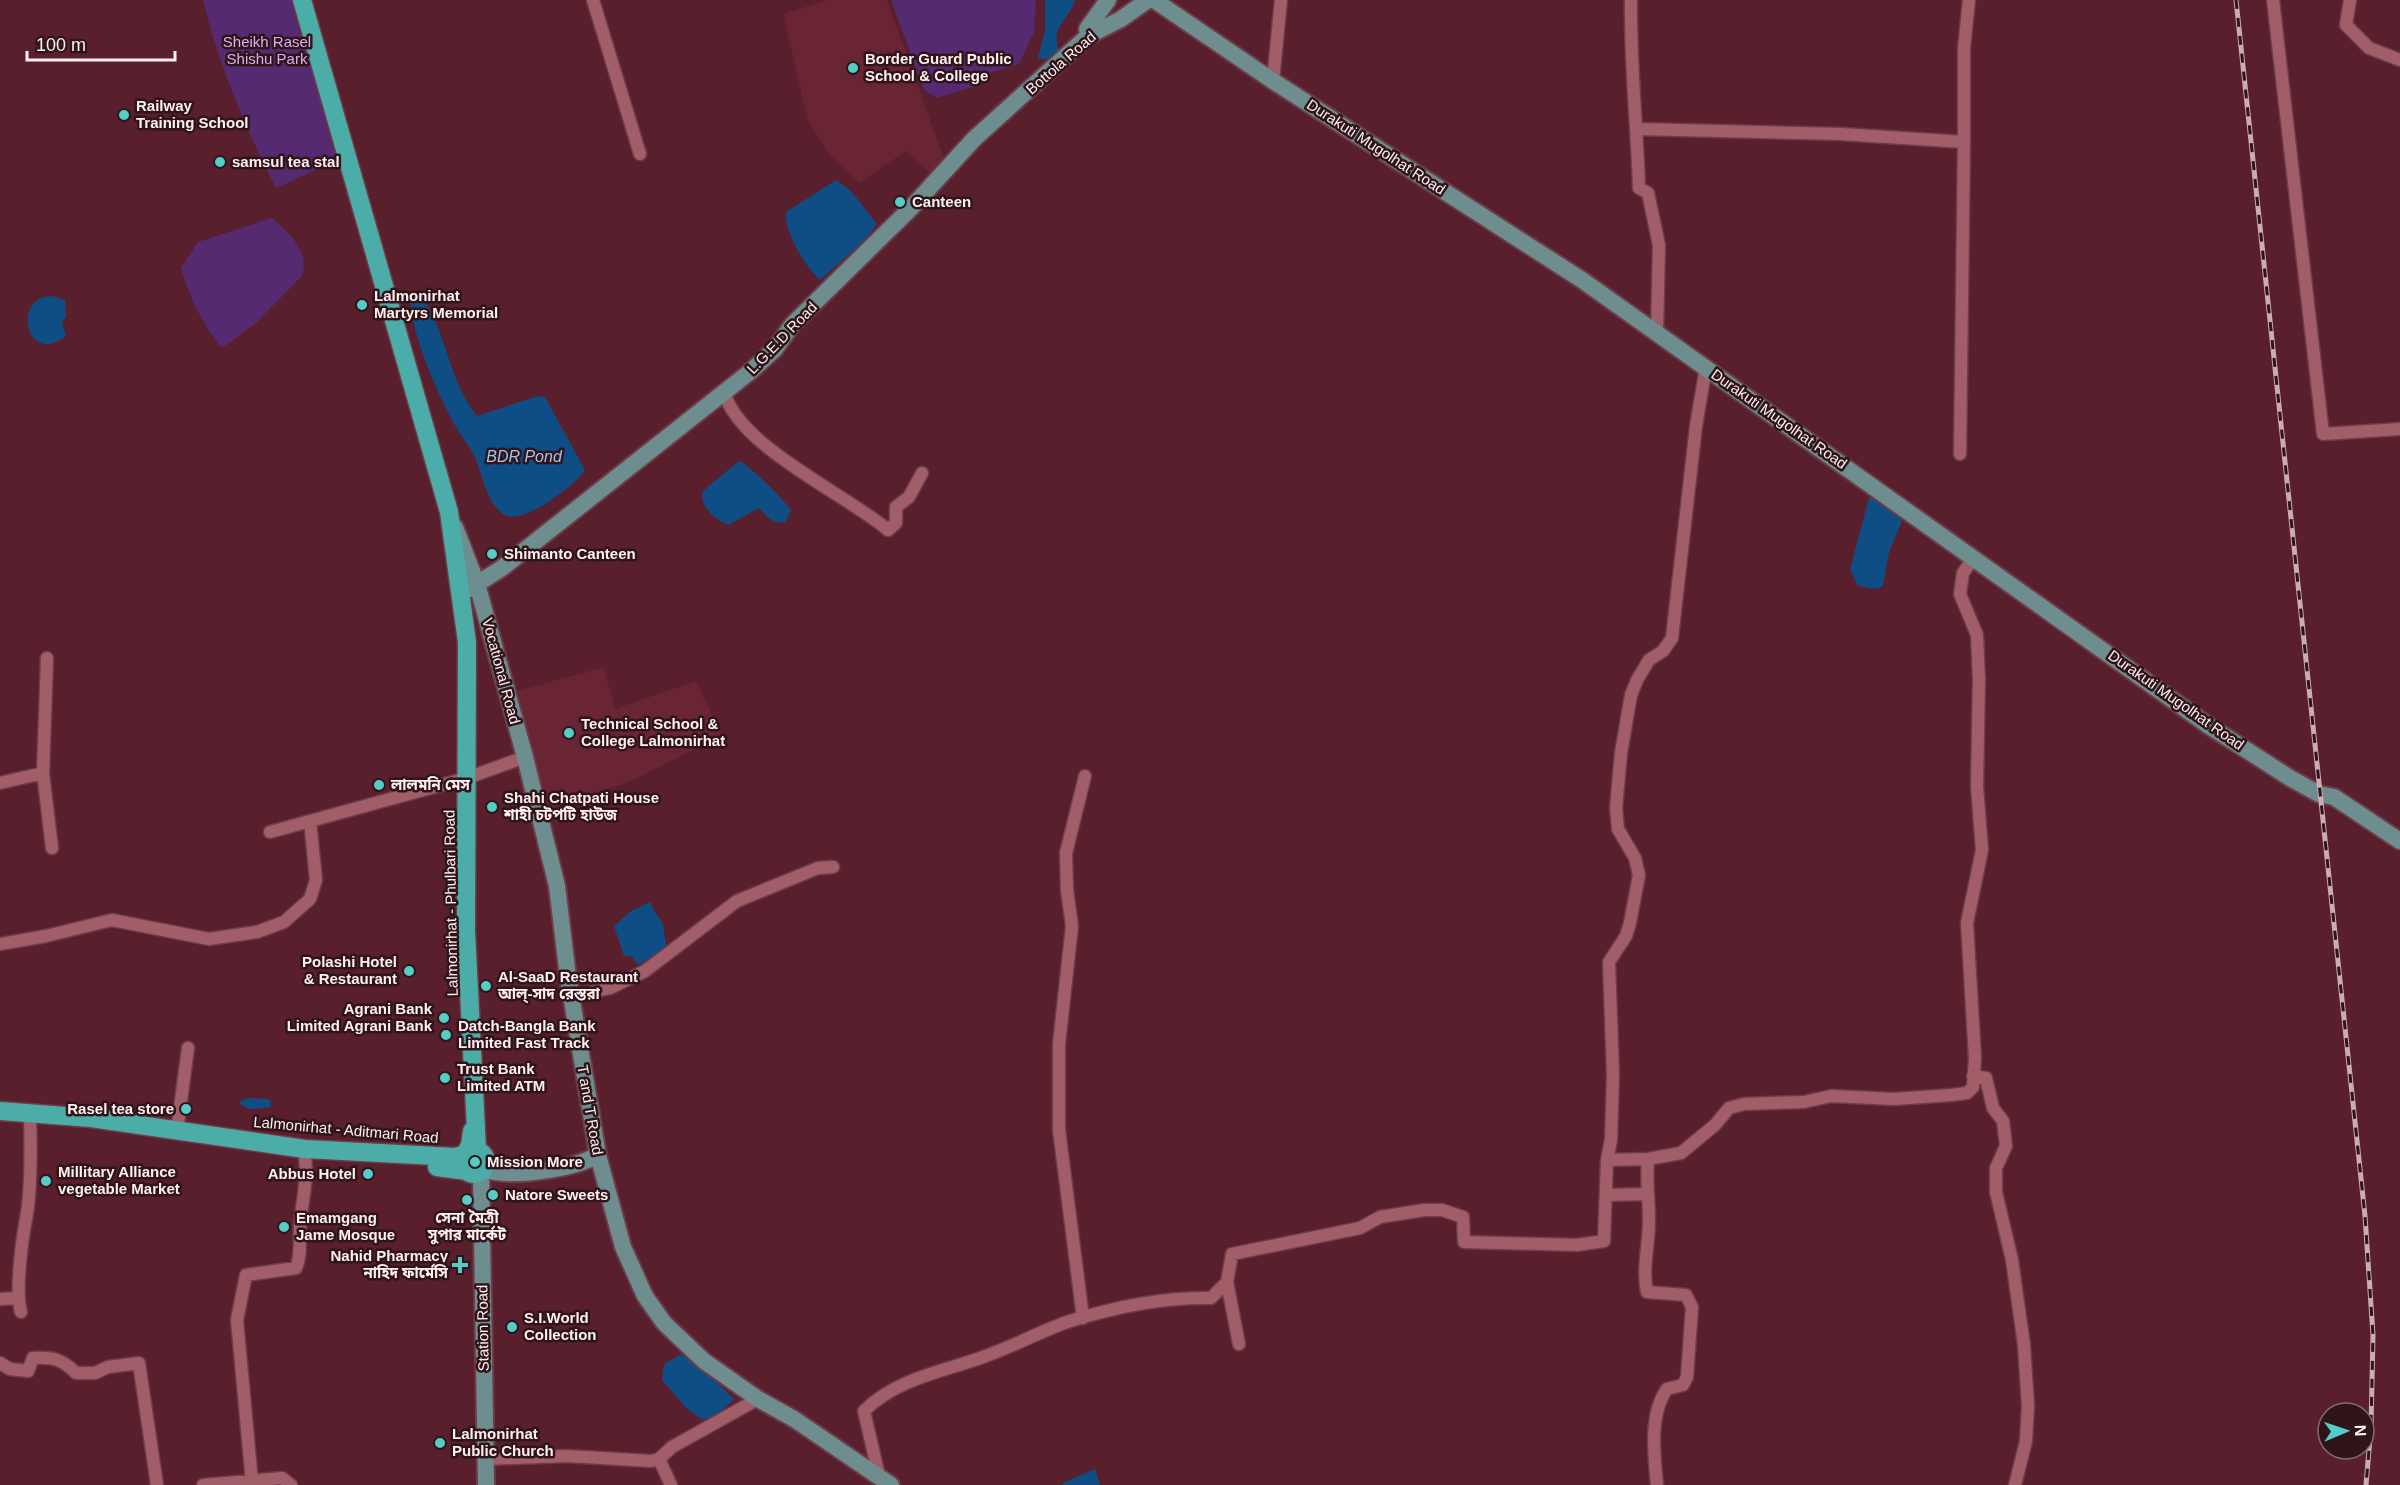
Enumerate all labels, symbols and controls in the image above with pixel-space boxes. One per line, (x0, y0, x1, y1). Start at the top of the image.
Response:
scale bar (27, 24, 176, 62)
street label: Bottola Road (1022, 28, 1099, 97)
park label: Sheikh Rasel Shishu Park (223, 33, 311, 67)
text: 100 m (36, 35, 86, 55)
place label: Border Guard Public School & College (865, 50, 1012, 84)
marker: Border Guard Public School & College (846, 61, 860, 75)
street label: Durakuti Mugolhat Road (1304, 95, 1449, 198)
place label: Railway Training School (136, 97, 249, 131)
marker: Railway Training School (117, 108, 131, 122)
place label: samsul tea stal (232, 153, 340, 170)
marker: samsul tea stal (213, 155, 227, 169)
place label: Canteen (912, 193, 971, 210)
marker: Canteen (893, 195, 907, 209)
place label: Lalmonirhat Martyrs Memorial (374, 287, 498, 321)
marker: Lalmonirhat Martyrs Memorial (355, 298, 369, 312)
street label: L.G.E.D Road (743, 298, 820, 377)
street label: Durakuti Mugolhat Road (1708, 365, 1850, 472)
water label: BDR Pond (486, 448, 563, 465)
place label: Shimanto Canteen (504, 545, 636, 562)
marker: Shimanto Canteen (485, 547, 499, 561)
street label: Vocational Road (479, 616, 524, 726)
street label: Durakuti Mugolhat Road (2105, 646, 2247, 753)
place label: Technical School & College Lalmonirhat (581, 715, 725, 749)
marker: Technical School & College Lalmonirhat (562, 726, 576, 740)
place label: লালমনি মেস (390, 776, 470, 793)
marker: লালমনি মেস (372, 778, 386, 792)
place label: Shahi Chatpati House শাহী চটপটি হাউজ (503, 789, 659, 823)
marker: Shahi Chatpati House শাহী চটপটি হাউজ (485, 800, 499, 814)
street label: Lalmonirhat - Phulbari Road (440, 809, 461, 997)
place label: Polashi Hotel & Restaurant (302, 953, 397, 987)
marker: Polashi Hotel & Restaurant (402, 964, 416, 978)
place label: Al-SaaD Restaurant আল্-সাদ রেস্তরা (497, 968, 638, 1004)
marker: Al-SaaD Restaurant আল্-সাদ রেস্তরা (479, 979, 493, 993)
place label: Agrani Bank Limited Agrani Bank (287, 1000, 433, 1034)
marker: Agrani Bank Limited Agrani Bank (437, 1011, 451, 1025)
place label: Datch-Bangla Bank Limited Fast Track (458, 1017, 596, 1051)
marker: Datch-Bangla Bank Limited Fast Track (439, 1028, 453, 1042)
place label: Trust Bank Limited ATM (457, 1060, 545, 1094)
street label: T and T Road (574, 1064, 607, 1156)
marker: Trust Bank Limited ATM (438, 1071, 452, 1085)
place label: Rasel tea store (67, 1100, 174, 1117)
marker: Rasel tea store (179, 1102, 193, 1116)
street label: Lalmonirhat - Aditmari Road (253, 1113, 439, 1146)
place label: Mission More (487, 1153, 583, 1170)
marker: Mission More (468, 1155, 482, 1169)
place label: Millitary Alliance vegetable Market (58, 1163, 180, 1197)
place label: Abbus Hotel (268, 1165, 356, 1182)
marker: Abbus Hotel (361, 1167, 375, 1181)
marker: Millitary Alliance vegetable Market (39, 1174, 53, 1188)
place label: Natore Sweets (505, 1186, 608, 1203)
marker: Natore Sweets (486, 1188, 500, 1202)
marker: সেনা মৈত্রী সুপার মার্কেট (460, 1193, 474, 1207)
place label: Emamgang Jame Mosque (296, 1209, 395, 1243)
place label: সেনা মৈত্রী সুপার মার্কেট (427, 1209, 507, 1245)
marker: Emamgang Jame Mosque (277, 1220, 291, 1234)
place label: Nahid Pharmacy নাহিদ ফার্মেসি (330, 1247, 449, 1281)
marker: Nahid Pharmacy নাহিদ ফার্মেসি (453, 1258, 467, 1272)
street label: Station Road (473, 1284, 492, 1372)
place label: S.I.World Collection (524, 1309, 597, 1343)
marker: S.I.World Collection (505, 1320, 519, 1334)
north arrow (2316, 1401, 2376, 1461)
text: N (2352, 1424, 2369, 1437)
place label: Lalmonirhat Public Church (452, 1425, 554, 1459)
marker: Lalmonirhat Public Church (433, 1436, 447, 1450)

